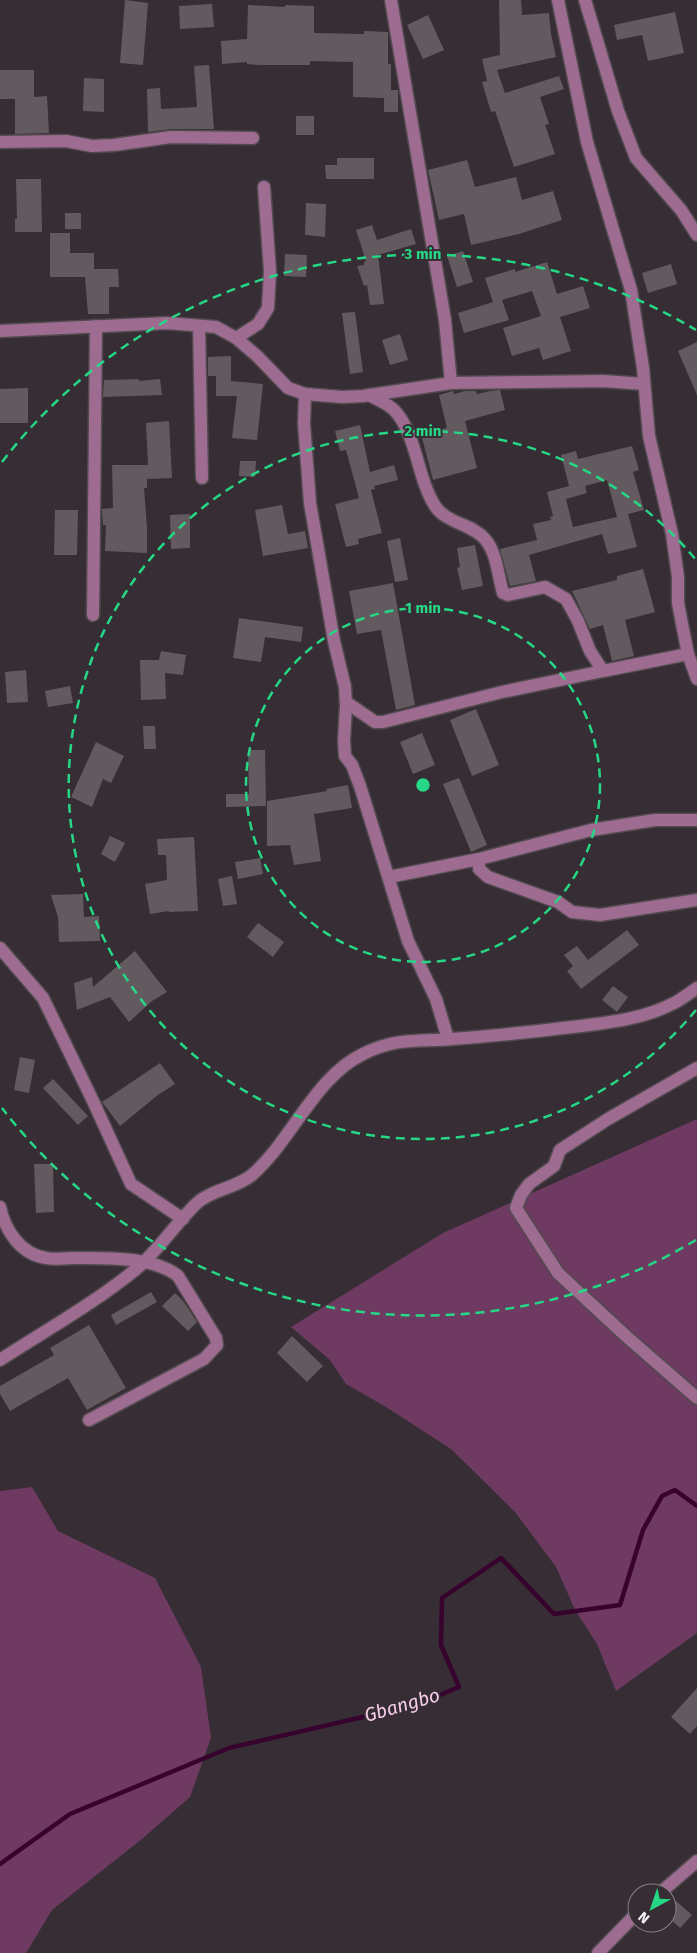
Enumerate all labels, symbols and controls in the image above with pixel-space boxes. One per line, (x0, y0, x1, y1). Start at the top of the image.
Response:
text: 3 min (404, 245, 441, 263)
text: 2 min (405, 422, 441, 440)
text: 1 min (405, 599, 441, 617)
centre of rings (414, 776, 432, 794)
water label: Gbangbo (361, 1683, 443, 1727)
north arrow (627, 1883, 677, 1933)
text: N (635, 1908, 653, 1927)

